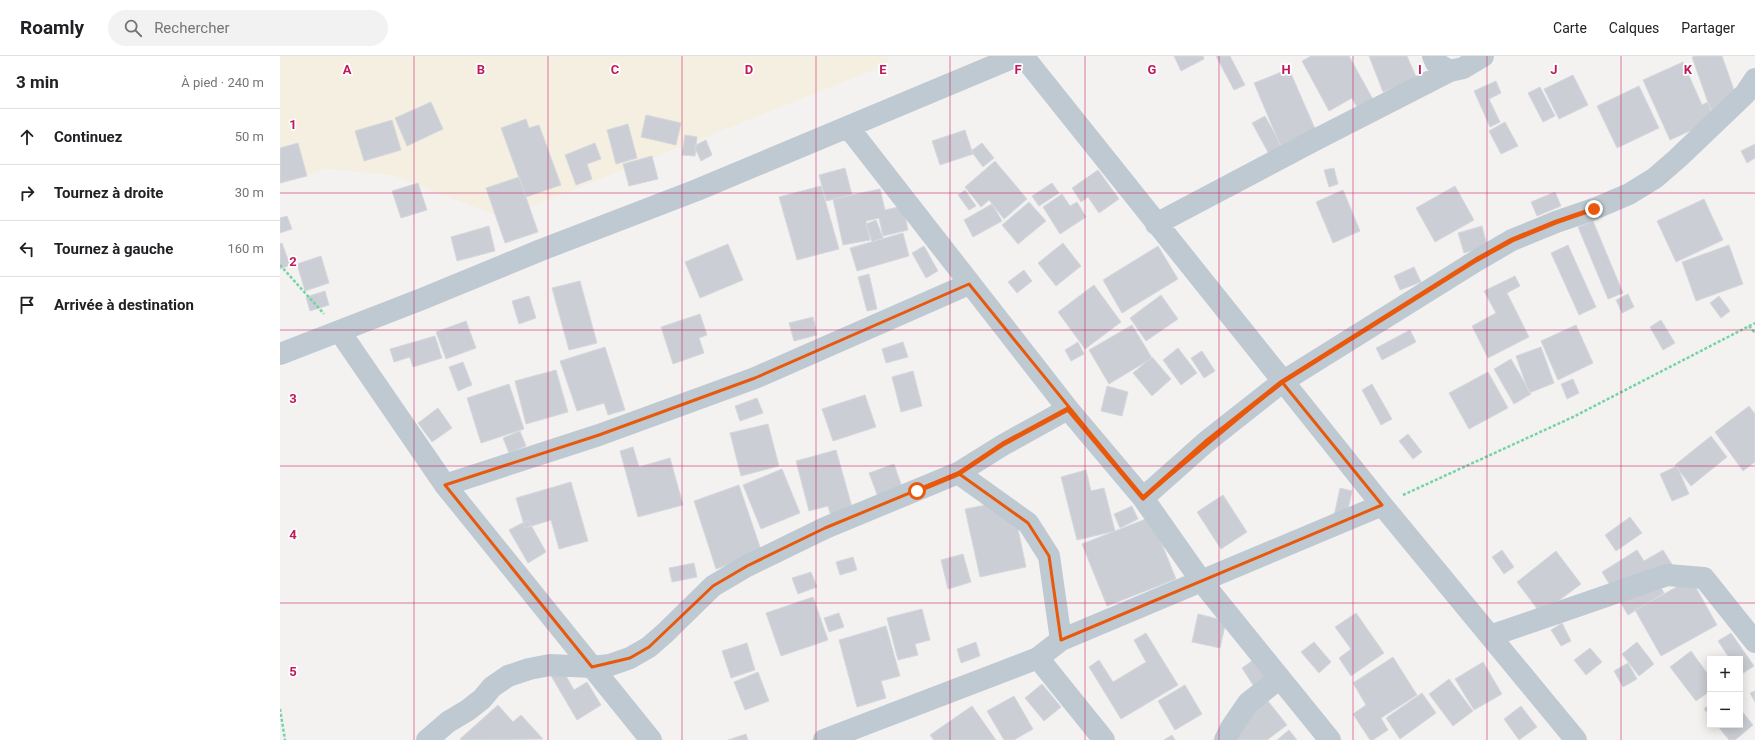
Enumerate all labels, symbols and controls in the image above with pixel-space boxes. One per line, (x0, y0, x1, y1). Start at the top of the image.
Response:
search box (108, 10, 388, 46)
text: Roamly (20, 16, 84, 39)
icon: search (122, 17, 144, 39)
text: Rechercher (154, 19, 229, 37)
text: Carte (1553, 20, 1587, 36)
text: Calques (1609, 20, 1659, 36)
text: Partager (1681, 20, 1735, 36)
text: A (343, 62, 352, 77)
text: B (477, 62, 485, 77)
text: C (611, 62, 620, 77)
text: D (745, 62, 753, 77)
text: E (879, 62, 887, 77)
text: F (1014, 62, 1022, 77)
text: G (1148, 62, 1157, 77)
text: H (1281, 62, 1291, 77)
text: I (1418, 62, 1422, 77)
text: J (1550, 62, 1558, 77)
text: K (1684, 62, 1693, 77)
text: 3 min (16, 72, 59, 92)
text: À pied · 240 m (181, 75, 264, 90)
text: 1 (289, 117, 297, 132)
icon: ahead (16, 126, 38, 148)
text: Continuez (54, 128, 122, 146)
text: 50 m (235, 129, 264, 144)
icon: right (16, 182, 38, 204)
text: Tournez à droite (54, 184, 163, 202)
text: 30 m (235, 185, 264, 200)
route end (1585, 200, 1603, 218)
icon: left (16, 238, 38, 260)
text: Tournez à gauche (54, 240, 173, 258)
text: 160 m (227, 241, 264, 256)
text: 2 (289, 254, 297, 269)
icon: arrive (16, 294, 38, 316)
text: Arrivée à destination (54, 296, 194, 314)
text: 3 (289, 391, 297, 406)
route start (908, 482, 926, 500)
text: 4 (289, 527, 297, 542)
map controls (1707, 656, 1743, 728)
button: + (1707, 656, 1743, 692)
text: 5 (289, 664, 297, 679)
button: − (1707, 692, 1743, 728)

